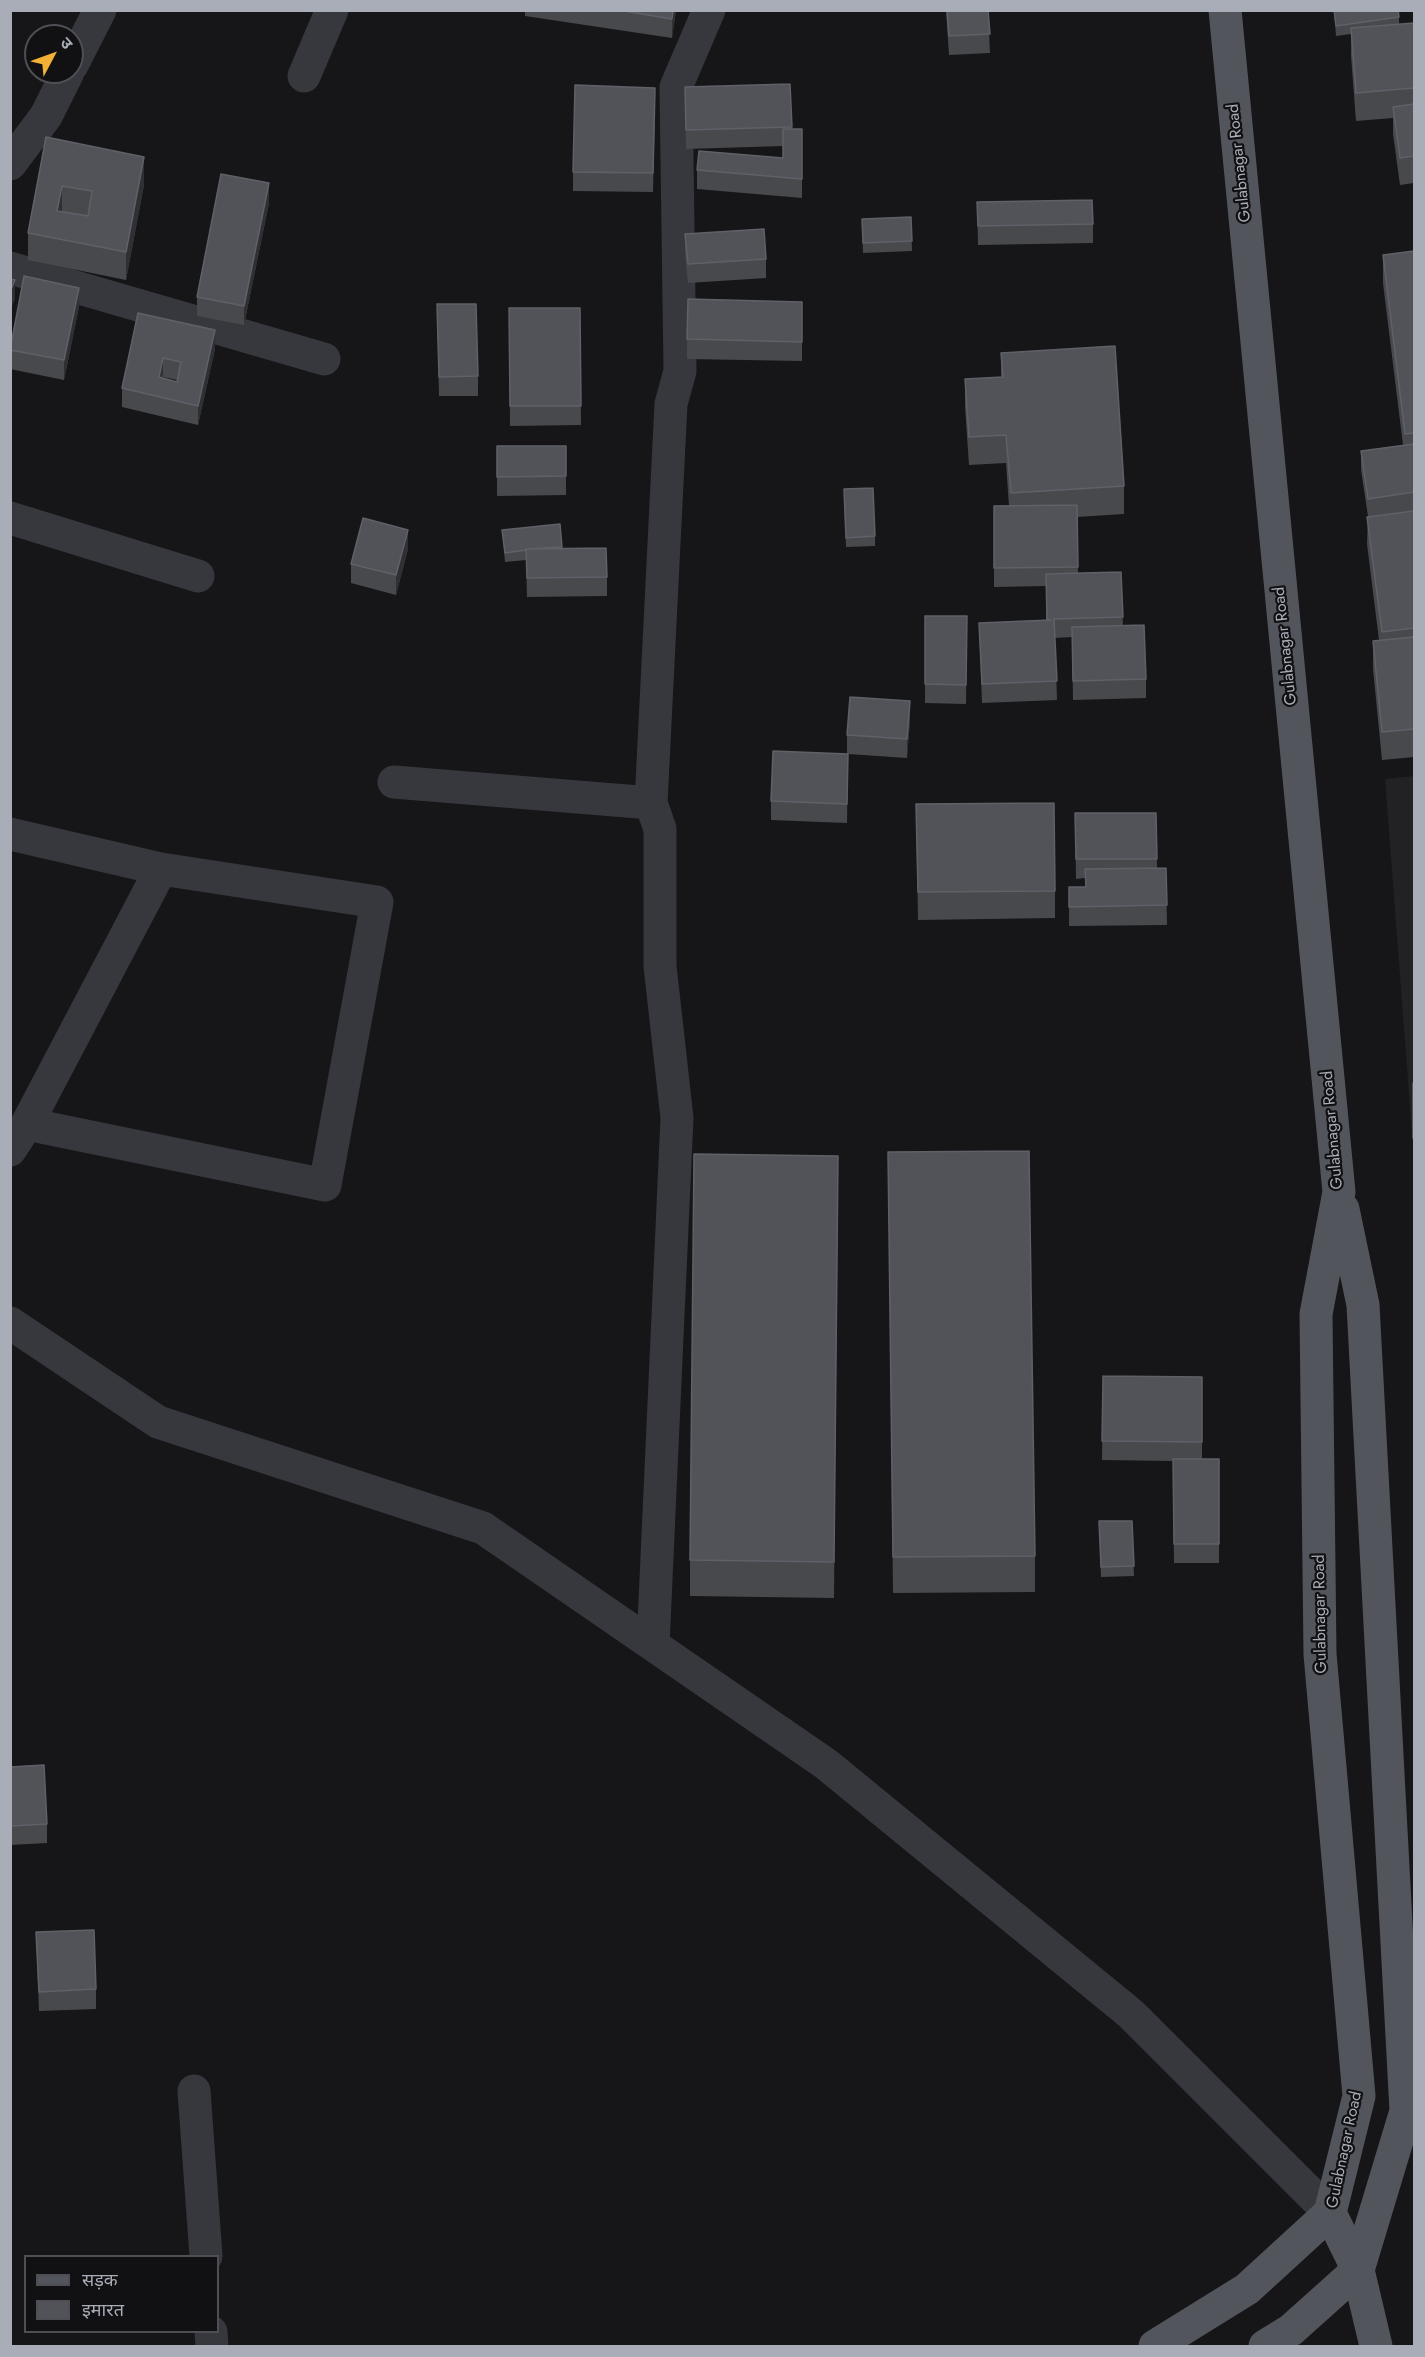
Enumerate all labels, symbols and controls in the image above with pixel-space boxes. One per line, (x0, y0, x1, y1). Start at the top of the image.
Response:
north arrow (24, 24, 84, 84)
text: उ (55, 32, 78, 54)
street label: Gulabnagar Road (1224, 103, 1256, 223)
street label: Gulabnagar Road (1270, 586, 1302, 706)
street label: Gulabnagar Road (1318, 1070, 1348, 1190)
street label: Gulabnagar Road (1310, 1554, 1332, 1674)
street label: Gulabnagar Road (1323, 2090, 1367, 2210)
legend (24, 2255, 219, 2333)
text: सड़क (82, 2267, 118, 2293)
text: इमारत (82, 2297, 124, 2323)

